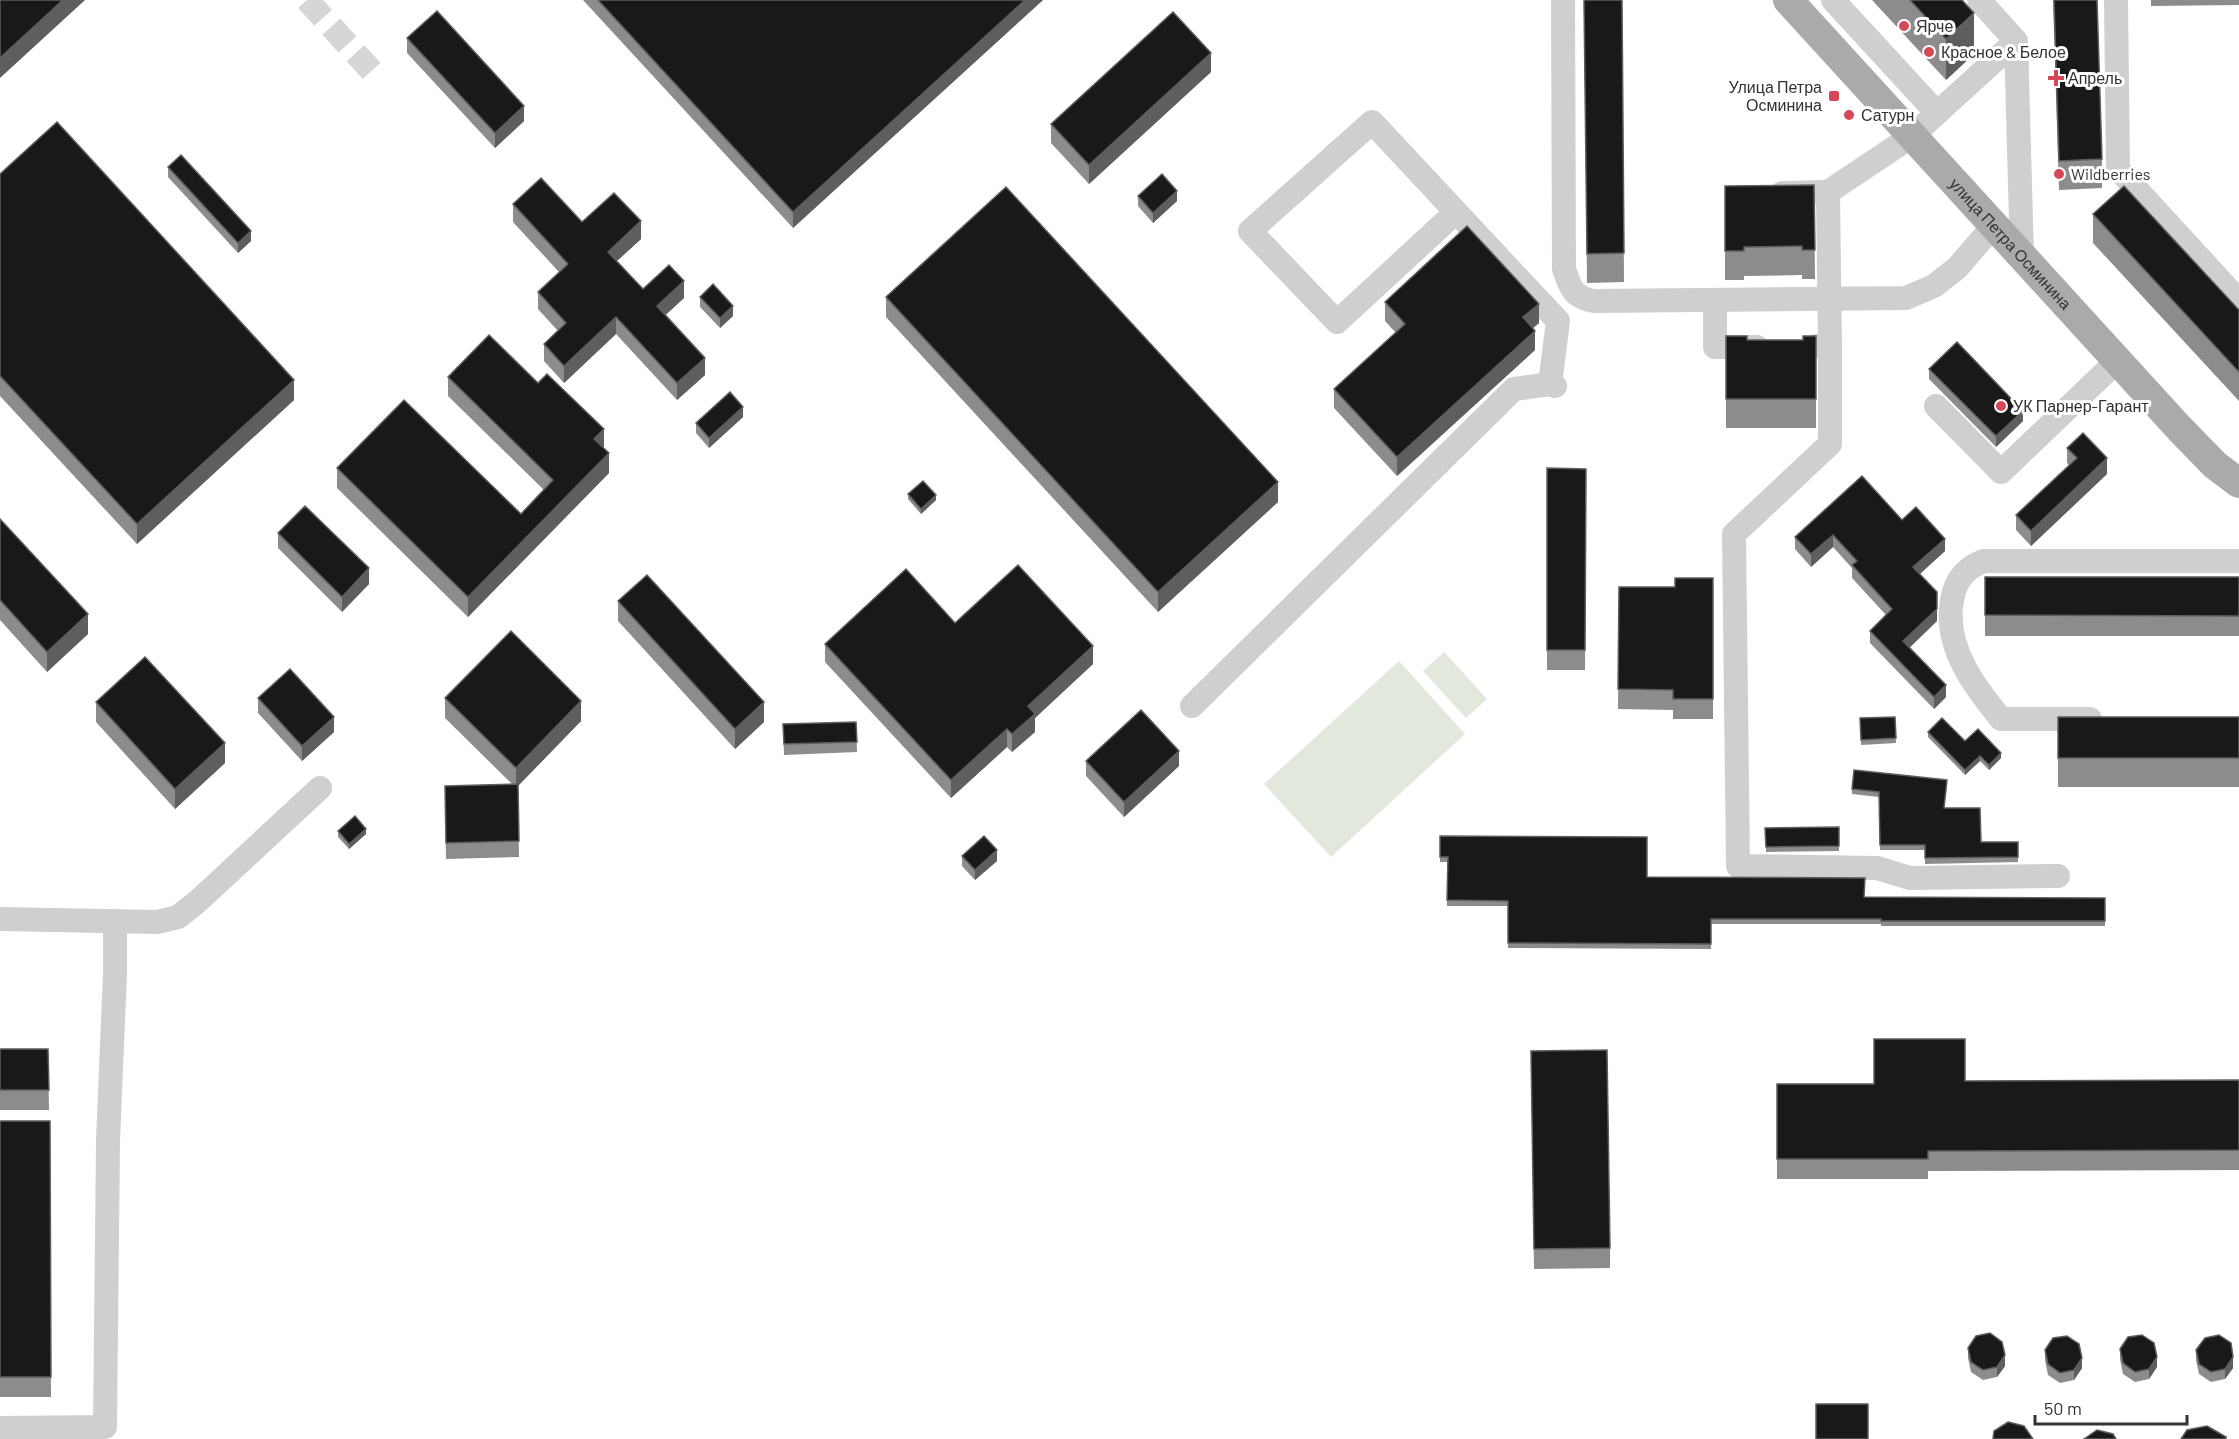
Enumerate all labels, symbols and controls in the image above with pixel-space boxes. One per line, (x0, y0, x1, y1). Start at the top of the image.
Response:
place label: Ярче (1916, 16, 1953, 35)
marker: Ярче (1897, 19, 1911, 33)
place label: Красное & Белое (1941, 42, 2066, 61)
marker: Красное & Белое (1922, 45, 1936, 59)
place label: Апрель (2068, 68, 2122, 87)
marker: Апрель (2049, 71, 2063, 85)
place label: Улица Петра Осминина (1728, 77, 1822, 114)
marker: Улица Петра Осминина (1827, 89, 1841, 103)
place label: Сатурн (1861, 105, 1914, 124)
marker: Сатурн (1842, 108, 1856, 122)
place label: Wildberries (2071, 164, 2151, 183)
marker: Wildberries (2052, 167, 2066, 181)
street label: улица Петра Осминина (1946, 174, 2076, 313)
place label: УК Парнер-Гарант (2013, 396, 2149, 415)
marker: УК Парнер-Гарант (1994, 399, 2008, 413)
scale bar (2035, 1388, 2186, 1426)
text: 50 m (2044, 1397, 2082, 1419)

